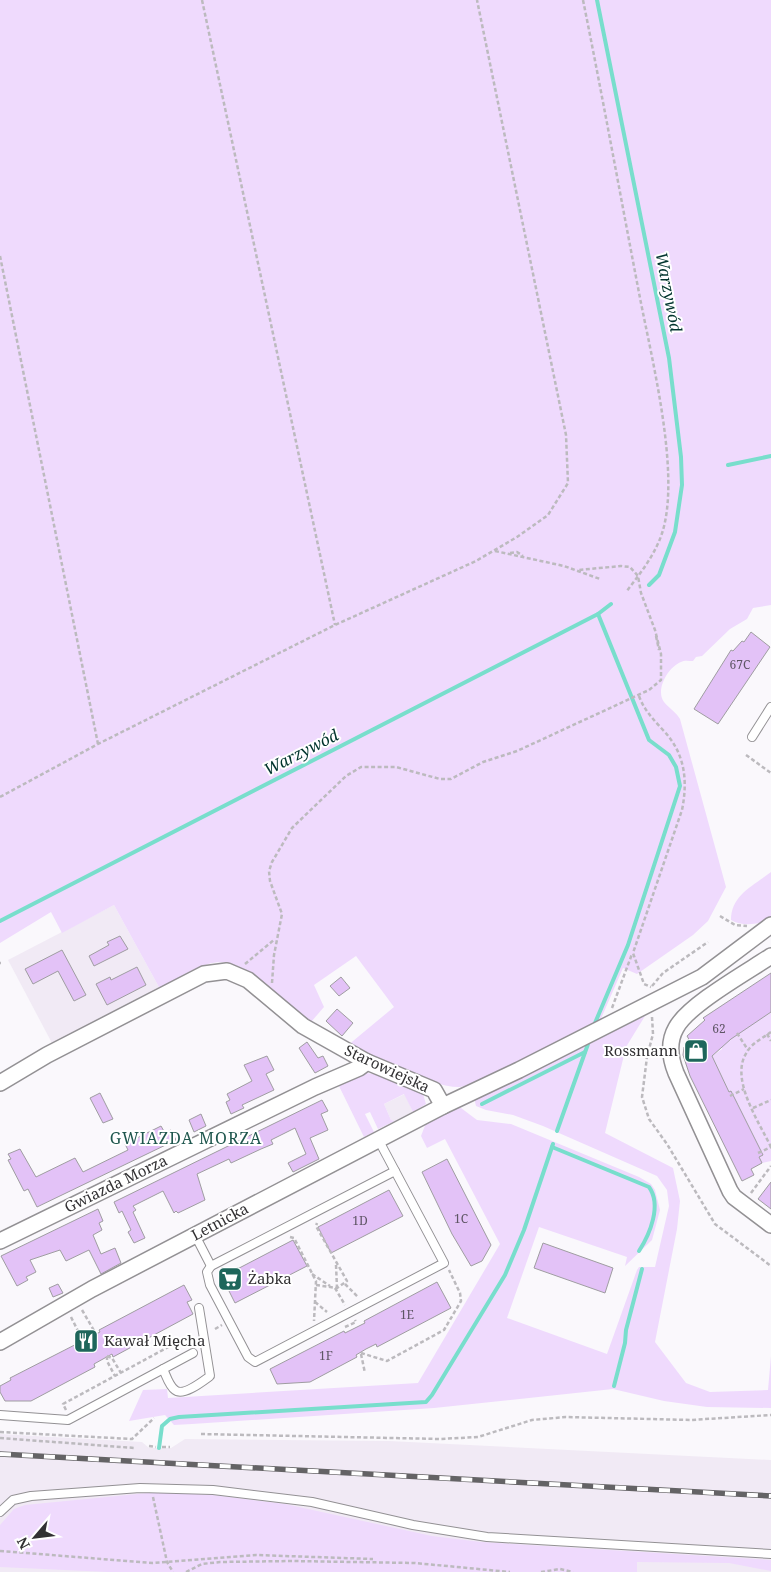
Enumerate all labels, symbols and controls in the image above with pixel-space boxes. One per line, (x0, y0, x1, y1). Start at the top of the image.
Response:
water label: Warzywód (650, 250, 688, 334)
house number: 67C (730, 656, 750, 673)
water label: Warzywód (260, 724, 343, 780)
house number: 62 (712, 1020, 726, 1037)
shop icon: Rossmann (683, 1038, 709, 1064)
street label: Starowiejska (342, 1040, 433, 1097)
place label: Rossmann (604, 1040, 678, 1060)
district label: GWIAZDA MORZA (110, 1127, 262, 1149)
street label: Gwiazda Morza (61, 1150, 170, 1217)
street label: Letnicka (188, 1198, 251, 1244)
house number: 1C (454, 1210, 468, 1227)
house number: 1D (352, 1212, 368, 1229)
supermarket icon: Żabka (217, 1266, 243, 1292)
place label: Żabka (248, 1268, 292, 1288)
house number: 1E (400, 1306, 414, 1323)
restaurant icon: Kawał Mięcha (73, 1328, 99, 1354)
place label: Kawał Mięcha (104, 1330, 205, 1350)
house number: 1F (319, 1347, 333, 1364)
north arrow (10, 1512, 60, 1562)
text: N (12, 1534, 34, 1553)

